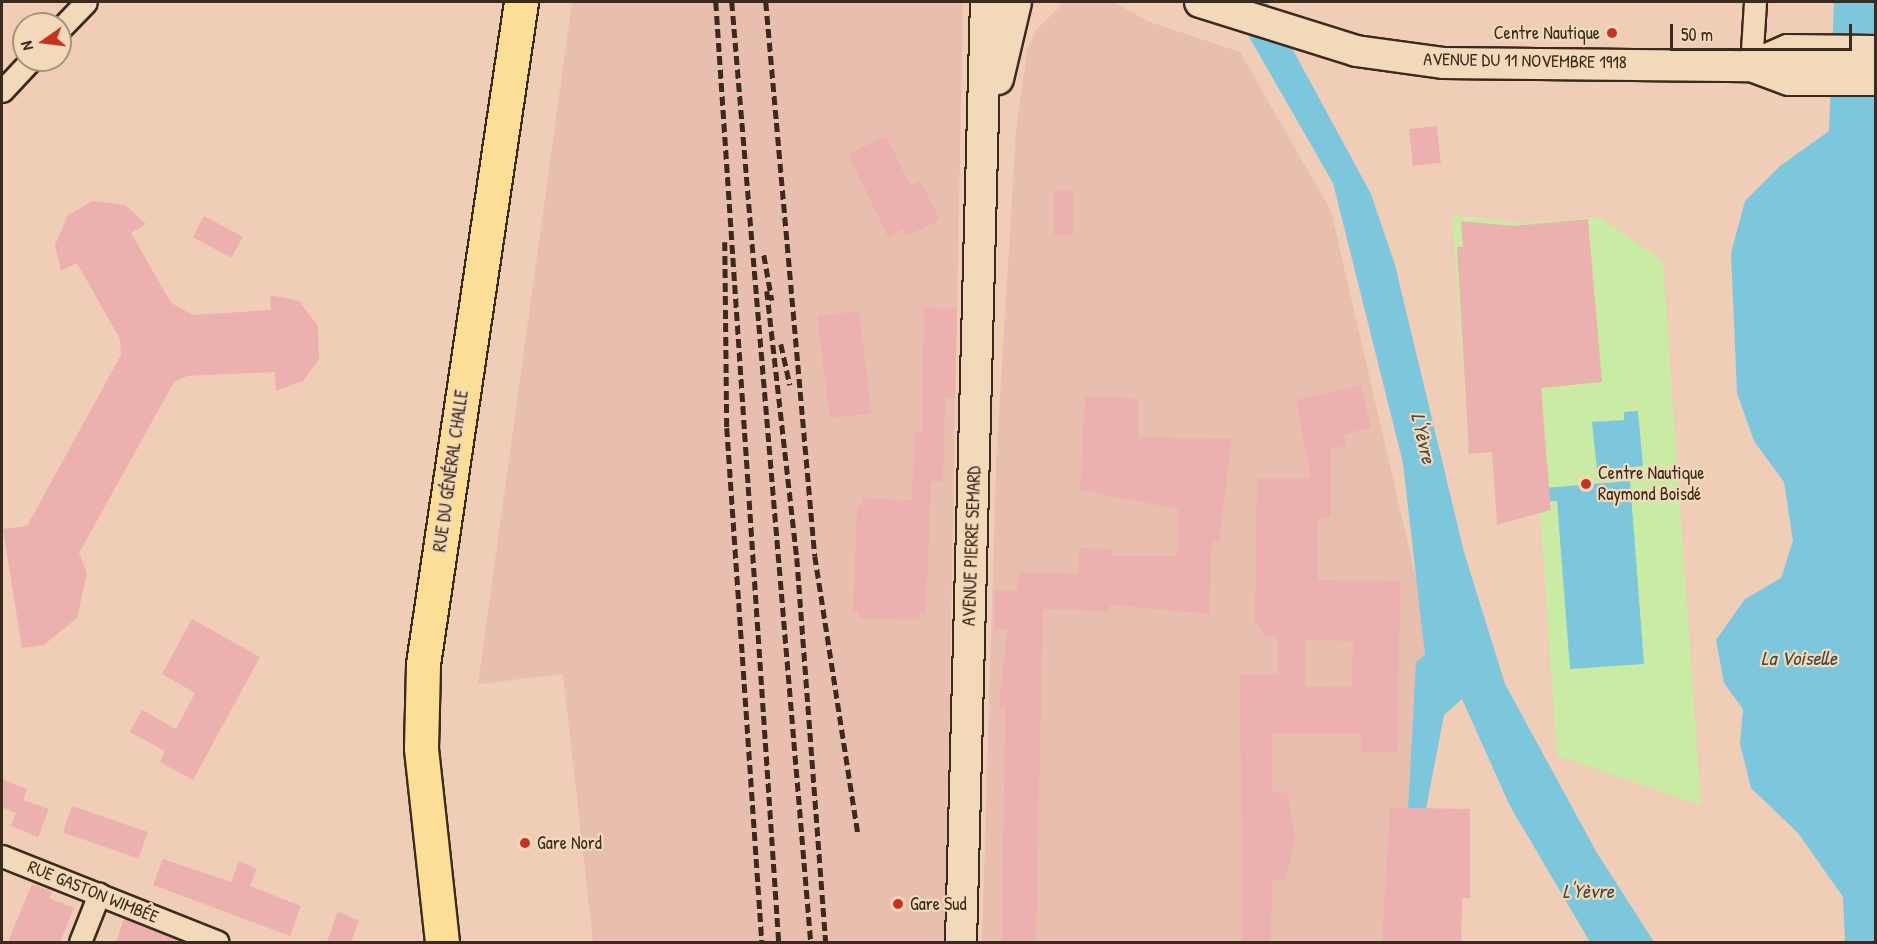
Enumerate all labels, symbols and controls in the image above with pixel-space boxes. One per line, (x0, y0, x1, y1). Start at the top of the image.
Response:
north arrow (12, 12, 72, 72)
scale bar (1673, 12, 1854, 50)
place label: Centre Nautique (1494, 22, 1600, 44)
text: 50 m (1681, 22, 1713, 47)
marker: Centre Nautique (1605, 26, 1619, 40)
text: N (15, 39, 38, 53)
street label: AVENUE DU 11 NOVEMBRE 1918 (1423, 48, 1627, 74)
street label: RUE DU GÉNÉRAL CHALLE (429, 389, 473, 553)
water label: L'Yèvre (1407, 410, 1441, 466)
place label: Centre Nautique Raymond Boisdé (1598, 463, 1704, 506)
street label: AVENUE PIERRE SEMARD (958, 466, 986, 626)
marker: Centre Nautique Raymond Boisdé (1579, 477, 1593, 491)
water label: La Voiselle (1761, 645, 1837, 669)
place label: Gare Nord (537, 832, 602, 854)
marker: Gare Nord (518, 836, 532, 850)
street label: RUE GASTON WIMBÉE (24, 856, 162, 928)
water label: L'Yèvre (1562, 878, 1614, 902)
place label: Gare Sud (910, 893, 966, 915)
marker: Gare Sud (891, 897, 905, 911)

